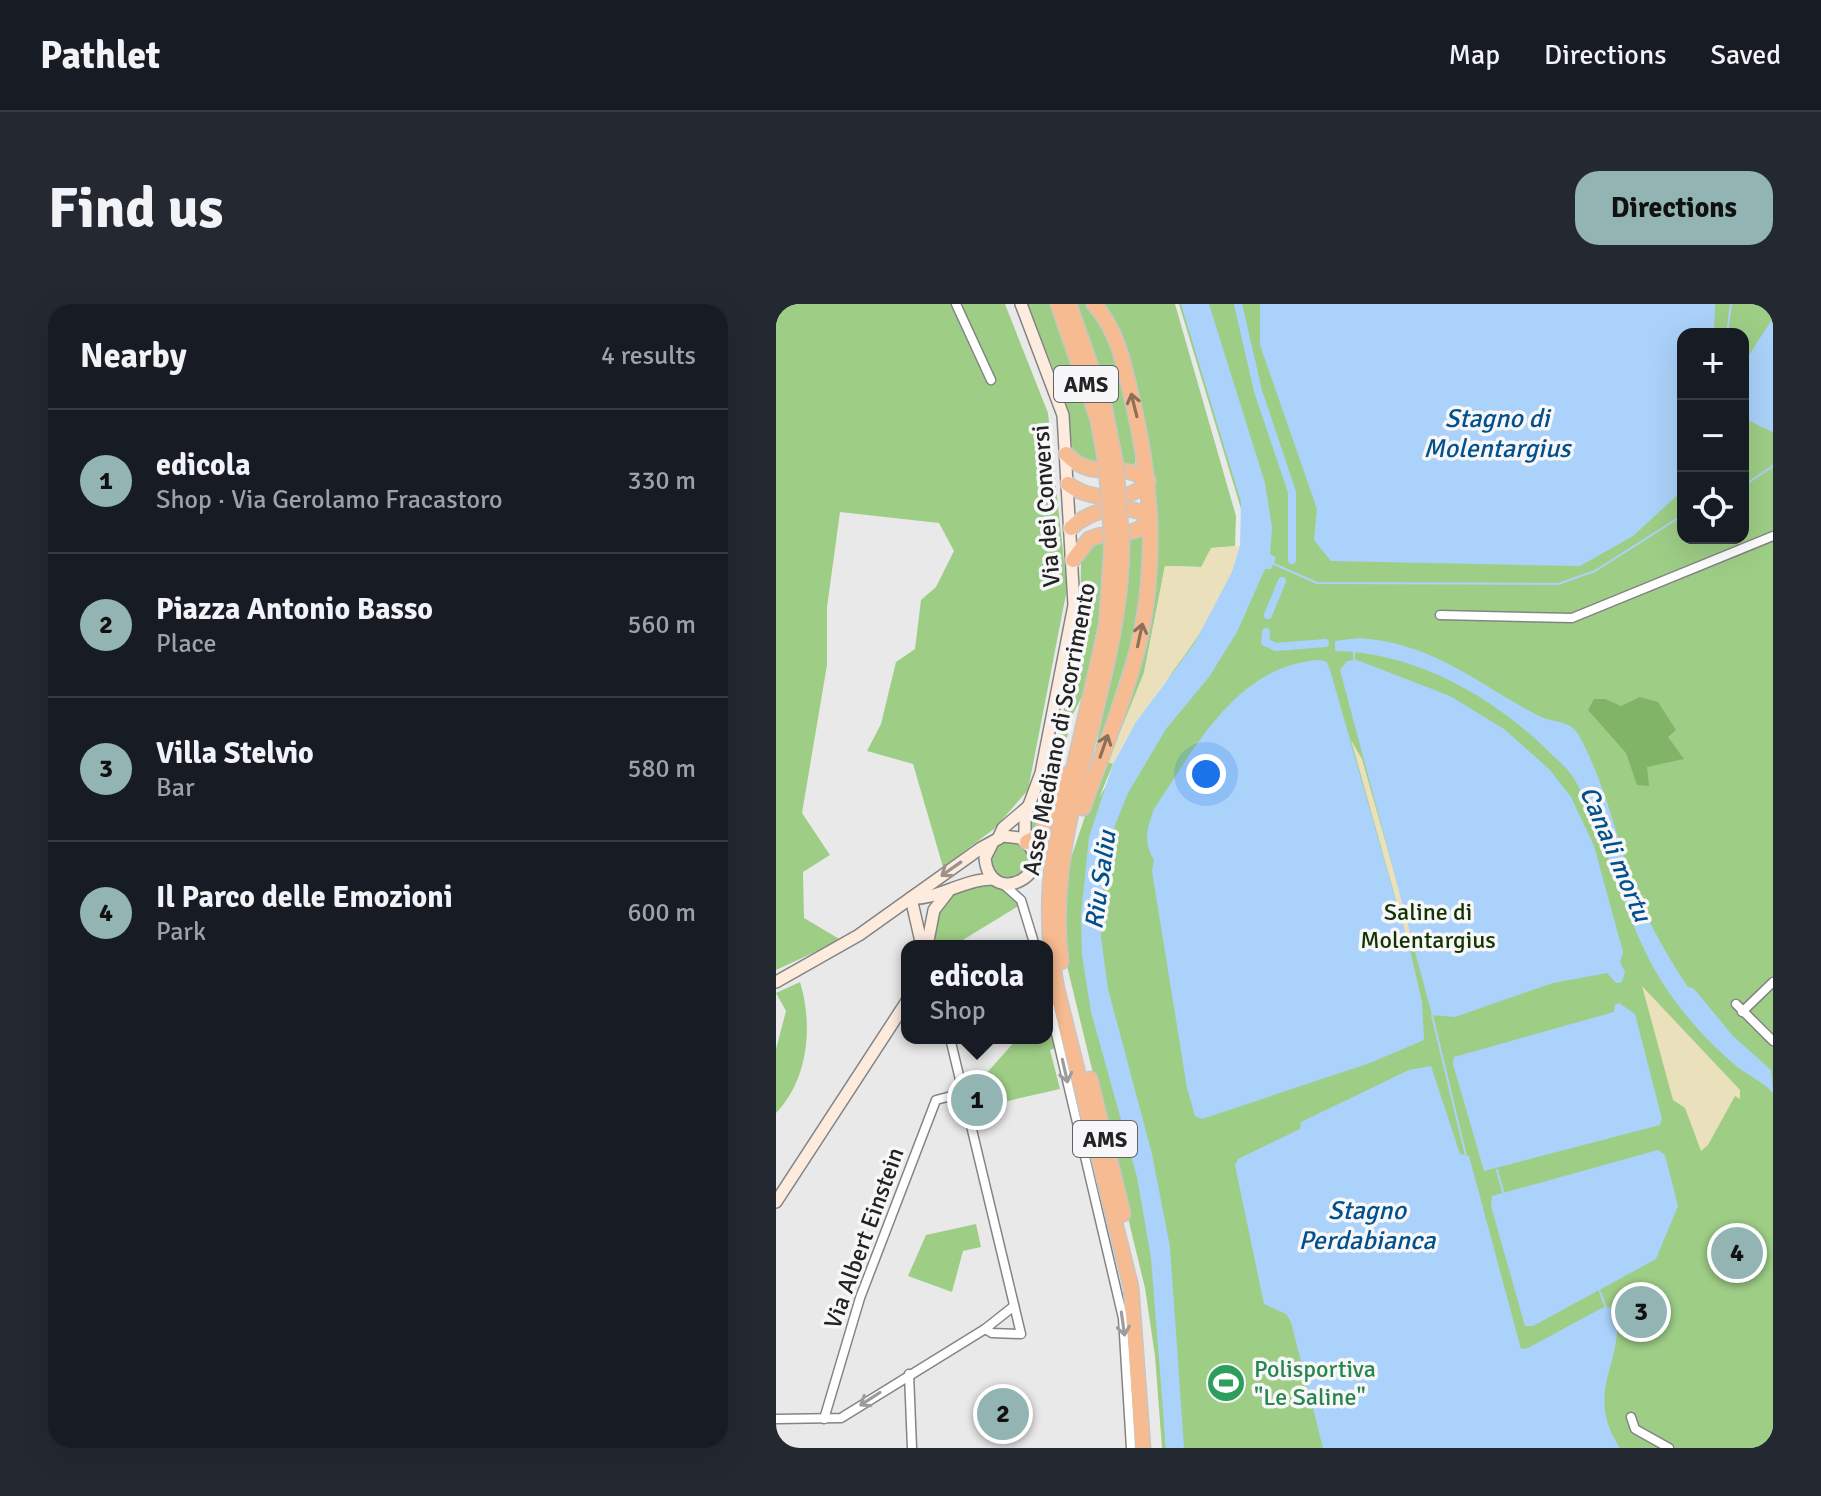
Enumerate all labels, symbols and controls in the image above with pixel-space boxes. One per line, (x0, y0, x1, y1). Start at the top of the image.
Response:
text: Pathlet (40, 32, 160, 79)
text: Map (1448, 38, 1500, 72)
text: Directions (1544, 38, 1666, 72)
text: Saved (1710, 38, 1781, 72)
button: Directions (1575, 171, 1773, 245)
text: Find us (48, 174, 223, 243)
map controls (1677, 328, 1749, 544)
button: + (1677, 328, 1749, 400)
text: Nearby (80, 335, 187, 377)
text: 4 results (601, 340, 696, 372)
road number: AMS (1054, 366, 1118, 402)
one-way arrow (1125, 392, 1140, 418)
button: − (1677, 400, 1749, 472)
water label: Stagno di Molentargius (1424, 403, 1573, 465)
street label: Via dei Conversi (1025, 424, 1067, 588)
text: edicola (156, 447, 251, 484)
text: 1 (99, 465, 113, 497)
text: 330 m (627, 465, 696, 497)
button: locate (1677, 472, 1749, 544)
text: Shop · Via Gerolamo Fracastoro (156, 484, 503, 516)
street label: Asse Mediano di Scorrimento (1016, 580, 1102, 878)
text: Piazza Antonio Basso (156, 591, 433, 628)
text: 2 (99, 609, 113, 641)
text: 560 m (627, 609, 696, 641)
one-way arrow (1133, 623, 1148, 648)
text: Place (156, 628, 217, 660)
one-way arrow (1098, 733, 1113, 758)
text: Villa Stelvio (156, 735, 314, 772)
text: 3 (99, 753, 113, 785)
text: 580 m (627, 753, 696, 785)
your location (1186, 754, 1226, 794)
text: Bar (156, 772, 194, 804)
water label: Canali mortu (1572, 781, 1659, 928)
water label: Riu Saliu (1078, 827, 1124, 931)
one-way arrow (941, 861, 963, 877)
text: Il Parco delle Emozioni (156, 879, 453, 916)
text: 4 (99, 897, 113, 929)
text: 600 m (627, 897, 696, 929)
park label: Saline di Molentargius (1360, 897, 1496, 955)
text: Park (156, 916, 206, 948)
popup (901, 940, 1053, 1044)
text: edicola (930, 958, 1024, 995)
text: Shop (930, 995, 986, 1027)
one-way arrow (1059, 1057, 1074, 1083)
pin: 1 (951, 1070, 1003, 1130)
road number: AMS (1073, 1121, 1137, 1157)
street label: Via Albert Einstein (817, 1143, 911, 1333)
water label: Stagno Perdabianca (1299, 1195, 1436, 1257)
pin: 4 (1711, 1223, 1763, 1283)
pin: 3 (1615, 1282, 1667, 1342)
one-way arrow (1116, 1311, 1131, 1336)
place label: Polisportiva "Le Saline" (1254, 1354, 1376, 1412)
sports icon: Polisportiva "Le Saline" (1205, 1362, 1247, 1404)
pin: 2 (977, 1384, 1029, 1444)
one-way arrow (860, 1390, 882, 1407)

